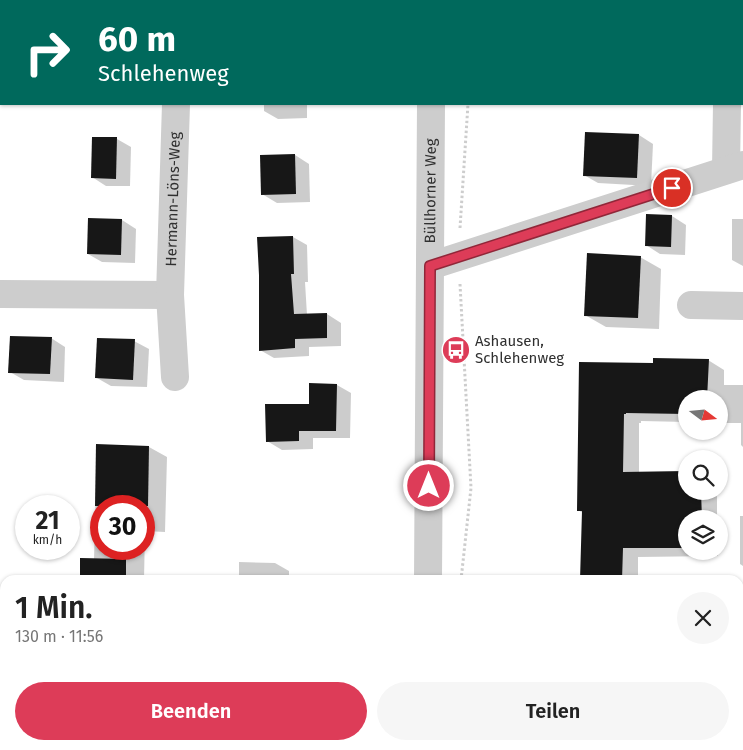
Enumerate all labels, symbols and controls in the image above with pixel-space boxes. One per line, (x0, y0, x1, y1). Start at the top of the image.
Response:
text: 60 m (98, 18, 176, 60)
icon: right (15, 20, 80, 85)
text: Schlehenweg (98, 60, 229, 87)
street label: Hermann-Löns-Weg (162, 131, 184, 267)
street label: Büllhorner Weg (421, 138, 440, 244)
pin (651, 167, 693, 209)
icon: arrive (658, 174, 686, 202)
place label: Ashausen, Schlehenweg (475, 332, 564, 367)
bus stop icon: Ashausen, Schlehenweg (441, 335, 471, 365)
north arrow (678, 390, 728, 440)
map controls (678, 390, 728, 560)
button: search (678, 450, 728, 500)
position arrow (402, 459, 454, 511)
speed limit sign: 30 (90, 495, 155, 560)
text: 21 (36, 506, 59, 536)
button: layers (678, 510, 728, 560)
text: km/h (33, 533, 62, 547)
text: 1 Min. (15, 590, 93, 626)
button: close (677, 592, 729, 644)
text: 130 m · 11:56 (15, 627, 103, 646)
button: Beenden (15, 682, 367, 740)
button: Teilen (377, 682, 729, 740)

